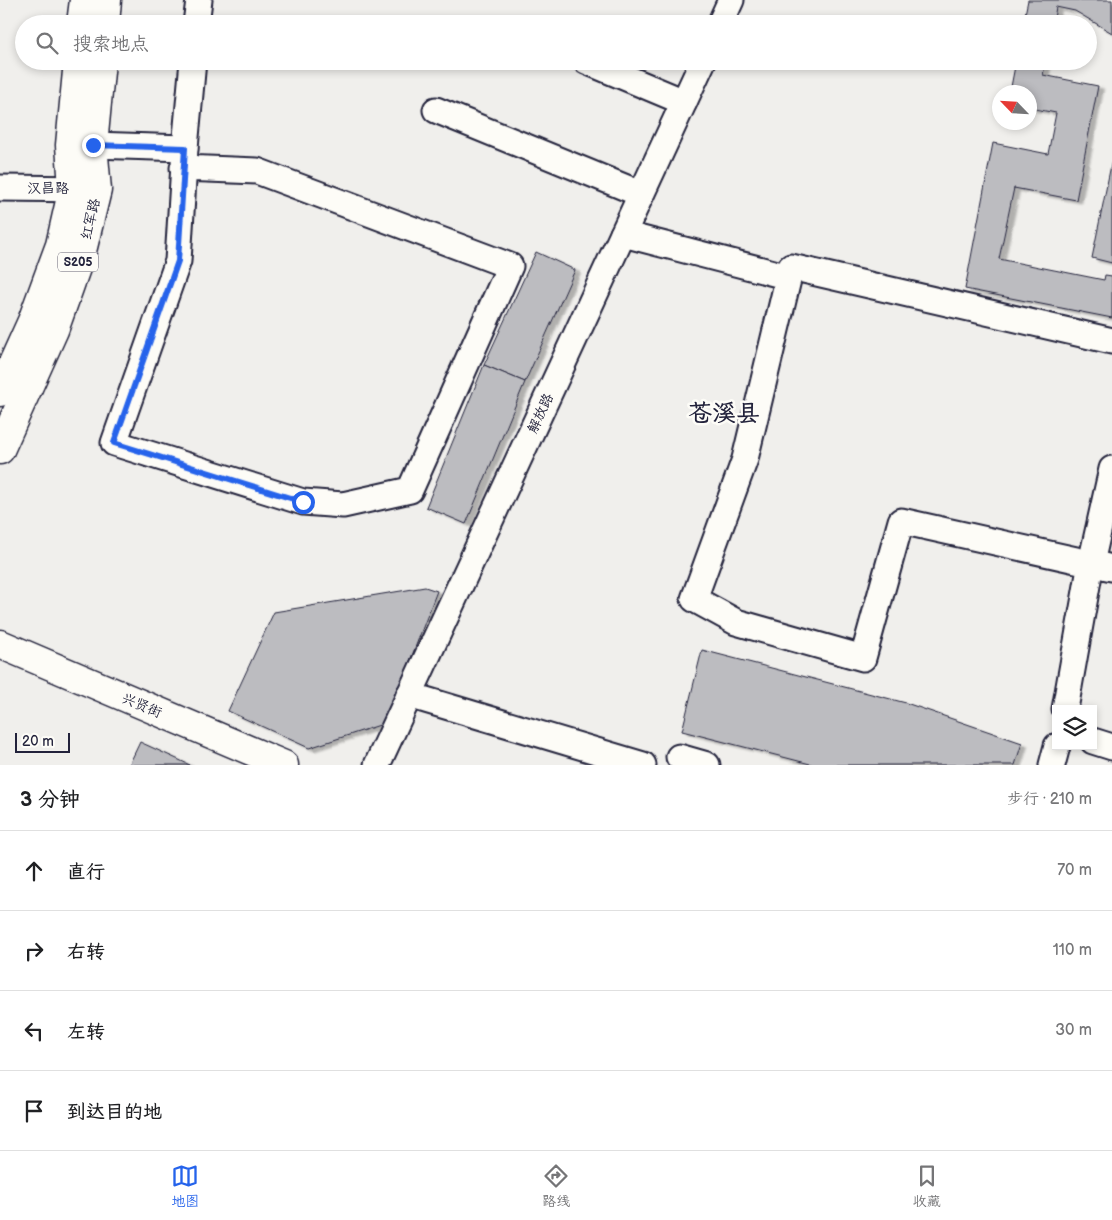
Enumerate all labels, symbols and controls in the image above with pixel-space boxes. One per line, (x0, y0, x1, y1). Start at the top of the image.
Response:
search box (15, 15, 1097, 70)
icon: search (33, 29, 61, 57)
text: 搜索地点 (73, 33, 149, 56)
north arrow (992, 85, 1037, 130)
route end (82, 134, 105, 157)
street label: 汉昌路 (27, 180, 69, 197)
street label: 红军路 (77, 197, 103, 241)
road number: S205 (58, 252, 98, 272)
street label: 解放路 (524, 391, 557, 436)
district label: 苍溪县 (688, 399, 760, 428)
route start (292, 491, 315, 514)
street label: 兴贤街 (119, 689, 164, 721)
map controls (1052, 705, 1097, 750)
button: layers (1052, 705, 1097, 750)
scale bar (15, 730, 70, 753)
text: 20 m (22, 733, 54, 750)
text: 3 分钟 (20, 787, 80, 812)
text: 步行 · 210 m (1007, 790, 1092, 809)
icon: ahead (20, 857, 48, 885)
text: 直行 (67, 861, 105, 884)
text: 70 m (1057, 861, 1092, 880)
icon: right (20, 937, 48, 965)
text: 右转 (67, 941, 105, 964)
text: 110 m (1053, 941, 1092, 960)
icon: left (20, 1017, 48, 1045)
text: 左转 (67, 1021, 105, 1044)
text: 30 m (1055, 1021, 1092, 1040)
icon: arrive (20, 1097, 48, 1125)
text: 到达目的地 (67, 1101, 162, 1124)
tab: 地图 (171, 1162, 199, 1210)
tab: 路线 (542, 1162, 570, 1210)
tab: 收藏 (913, 1162, 941, 1210)

